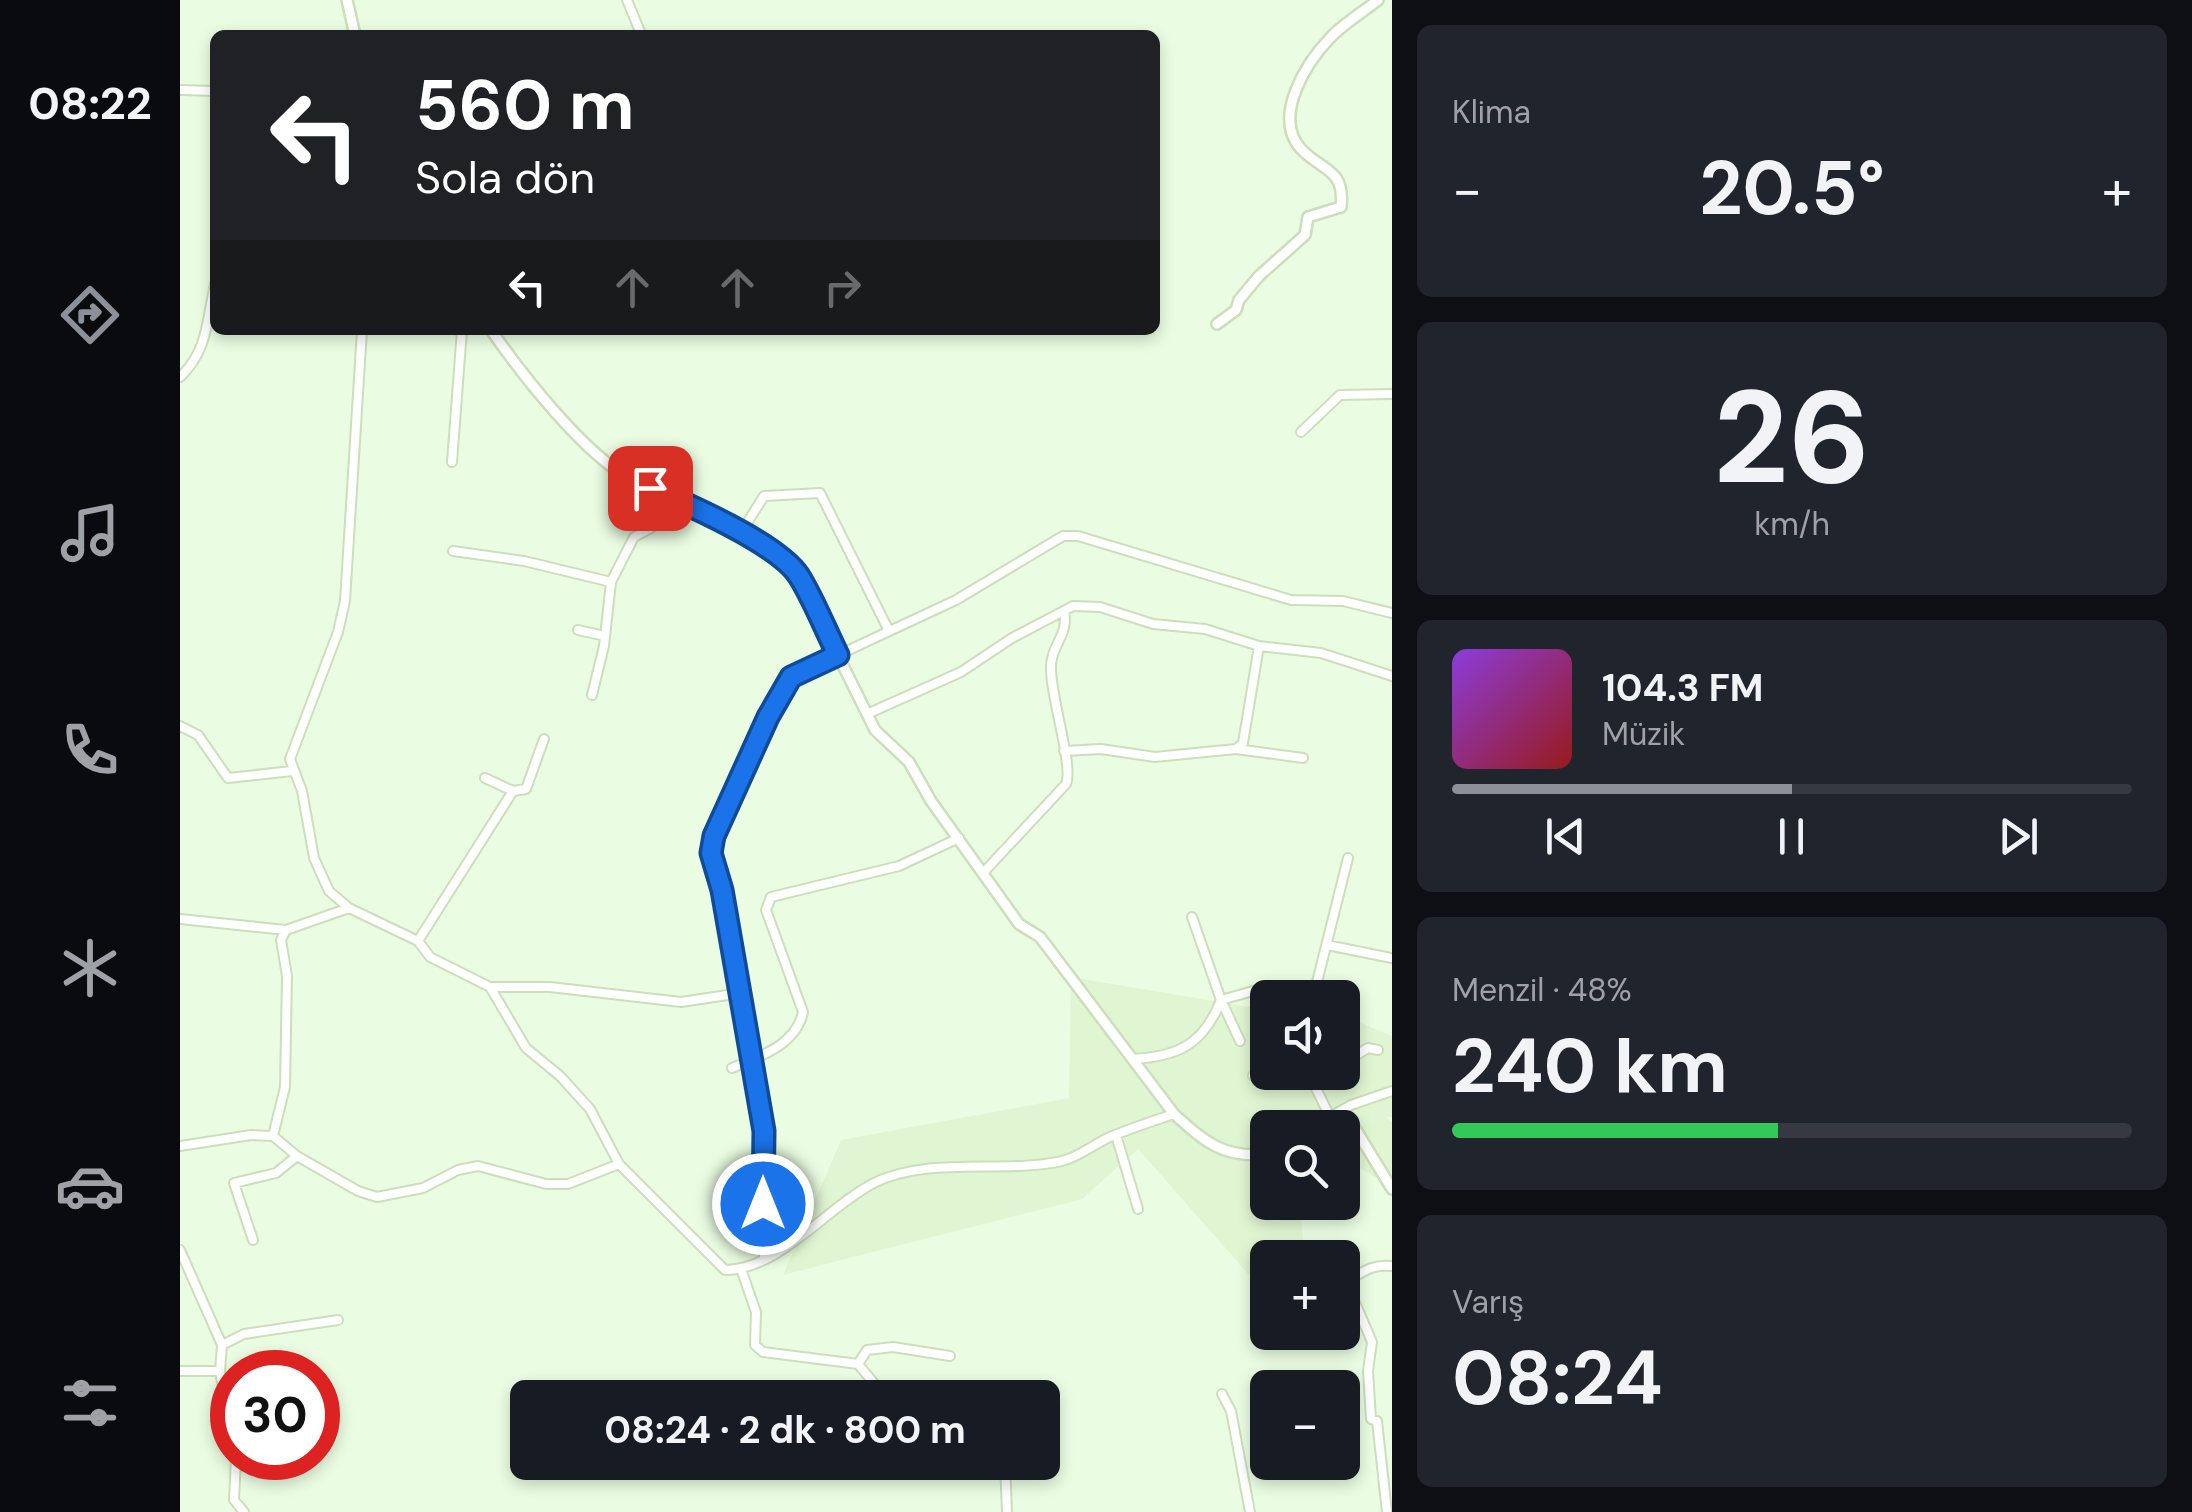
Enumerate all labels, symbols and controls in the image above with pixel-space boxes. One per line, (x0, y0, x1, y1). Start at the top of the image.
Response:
text: 560 m (415, 60, 635, 151)
icon: left (250, 70, 380, 200)
text: 08:22 (28, 74, 152, 133)
text: Klima (1452, 91, 1531, 133)
text: 20.5° (1699, 140, 1885, 237)
text: Sola dön (415, 148, 595, 207)
text: − (1452, 154, 1482, 226)
text: + (2102, 154, 2132, 226)
icon: left (500, 260, 555, 315)
icon: ahead (605, 260, 660, 315)
icon: ahead (710, 260, 765, 315)
icon: right (815, 260, 870, 315)
icon: directions (55, 280, 125, 350)
text: 26 (1713, 353, 1871, 522)
pin (608, 446, 693, 531)
icon: arrive (623, 461, 678, 516)
icon: music (55, 498, 125, 568)
text: km/h (1754, 503, 1830, 545)
text: 104.3 FM (1602, 663, 1764, 713)
text: Müzik (1602, 713, 1685, 755)
icon: phone (55, 715, 125, 785)
icon: previous (1538, 809, 1593, 864)
icon: pause (1764, 809, 1819, 864)
icon: next (1991, 809, 2046, 864)
icon: climate (55, 933, 125, 1003)
text: Menzil · 48% (1452, 969, 1632, 1011)
map controls (1250, 980, 1360, 1480)
button: sound (1250, 980, 1360, 1090)
text: 240 km (1452, 1018, 1728, 1115)
button: search (1250, 1110, 1360, 1220)
icon: car (55, 1151, 125, 1221)
position arrow (711, 1152, 815, 1256)
button: + (1250, 1240, 1360, 1350)
text: Varış (1452, 1281, 1524, 1323)
text: 08:24 (1452, 1330, 1663, 1427)
speed limit sign: 30 (210, 1350, 340, 1480)
icon: filters (55, 1368, 125, 1438)
button: − (1250, 1370, 1360, 1480)
text: 08:24 · 2 dk · 800 m (604, 1405, 966, 1455)

